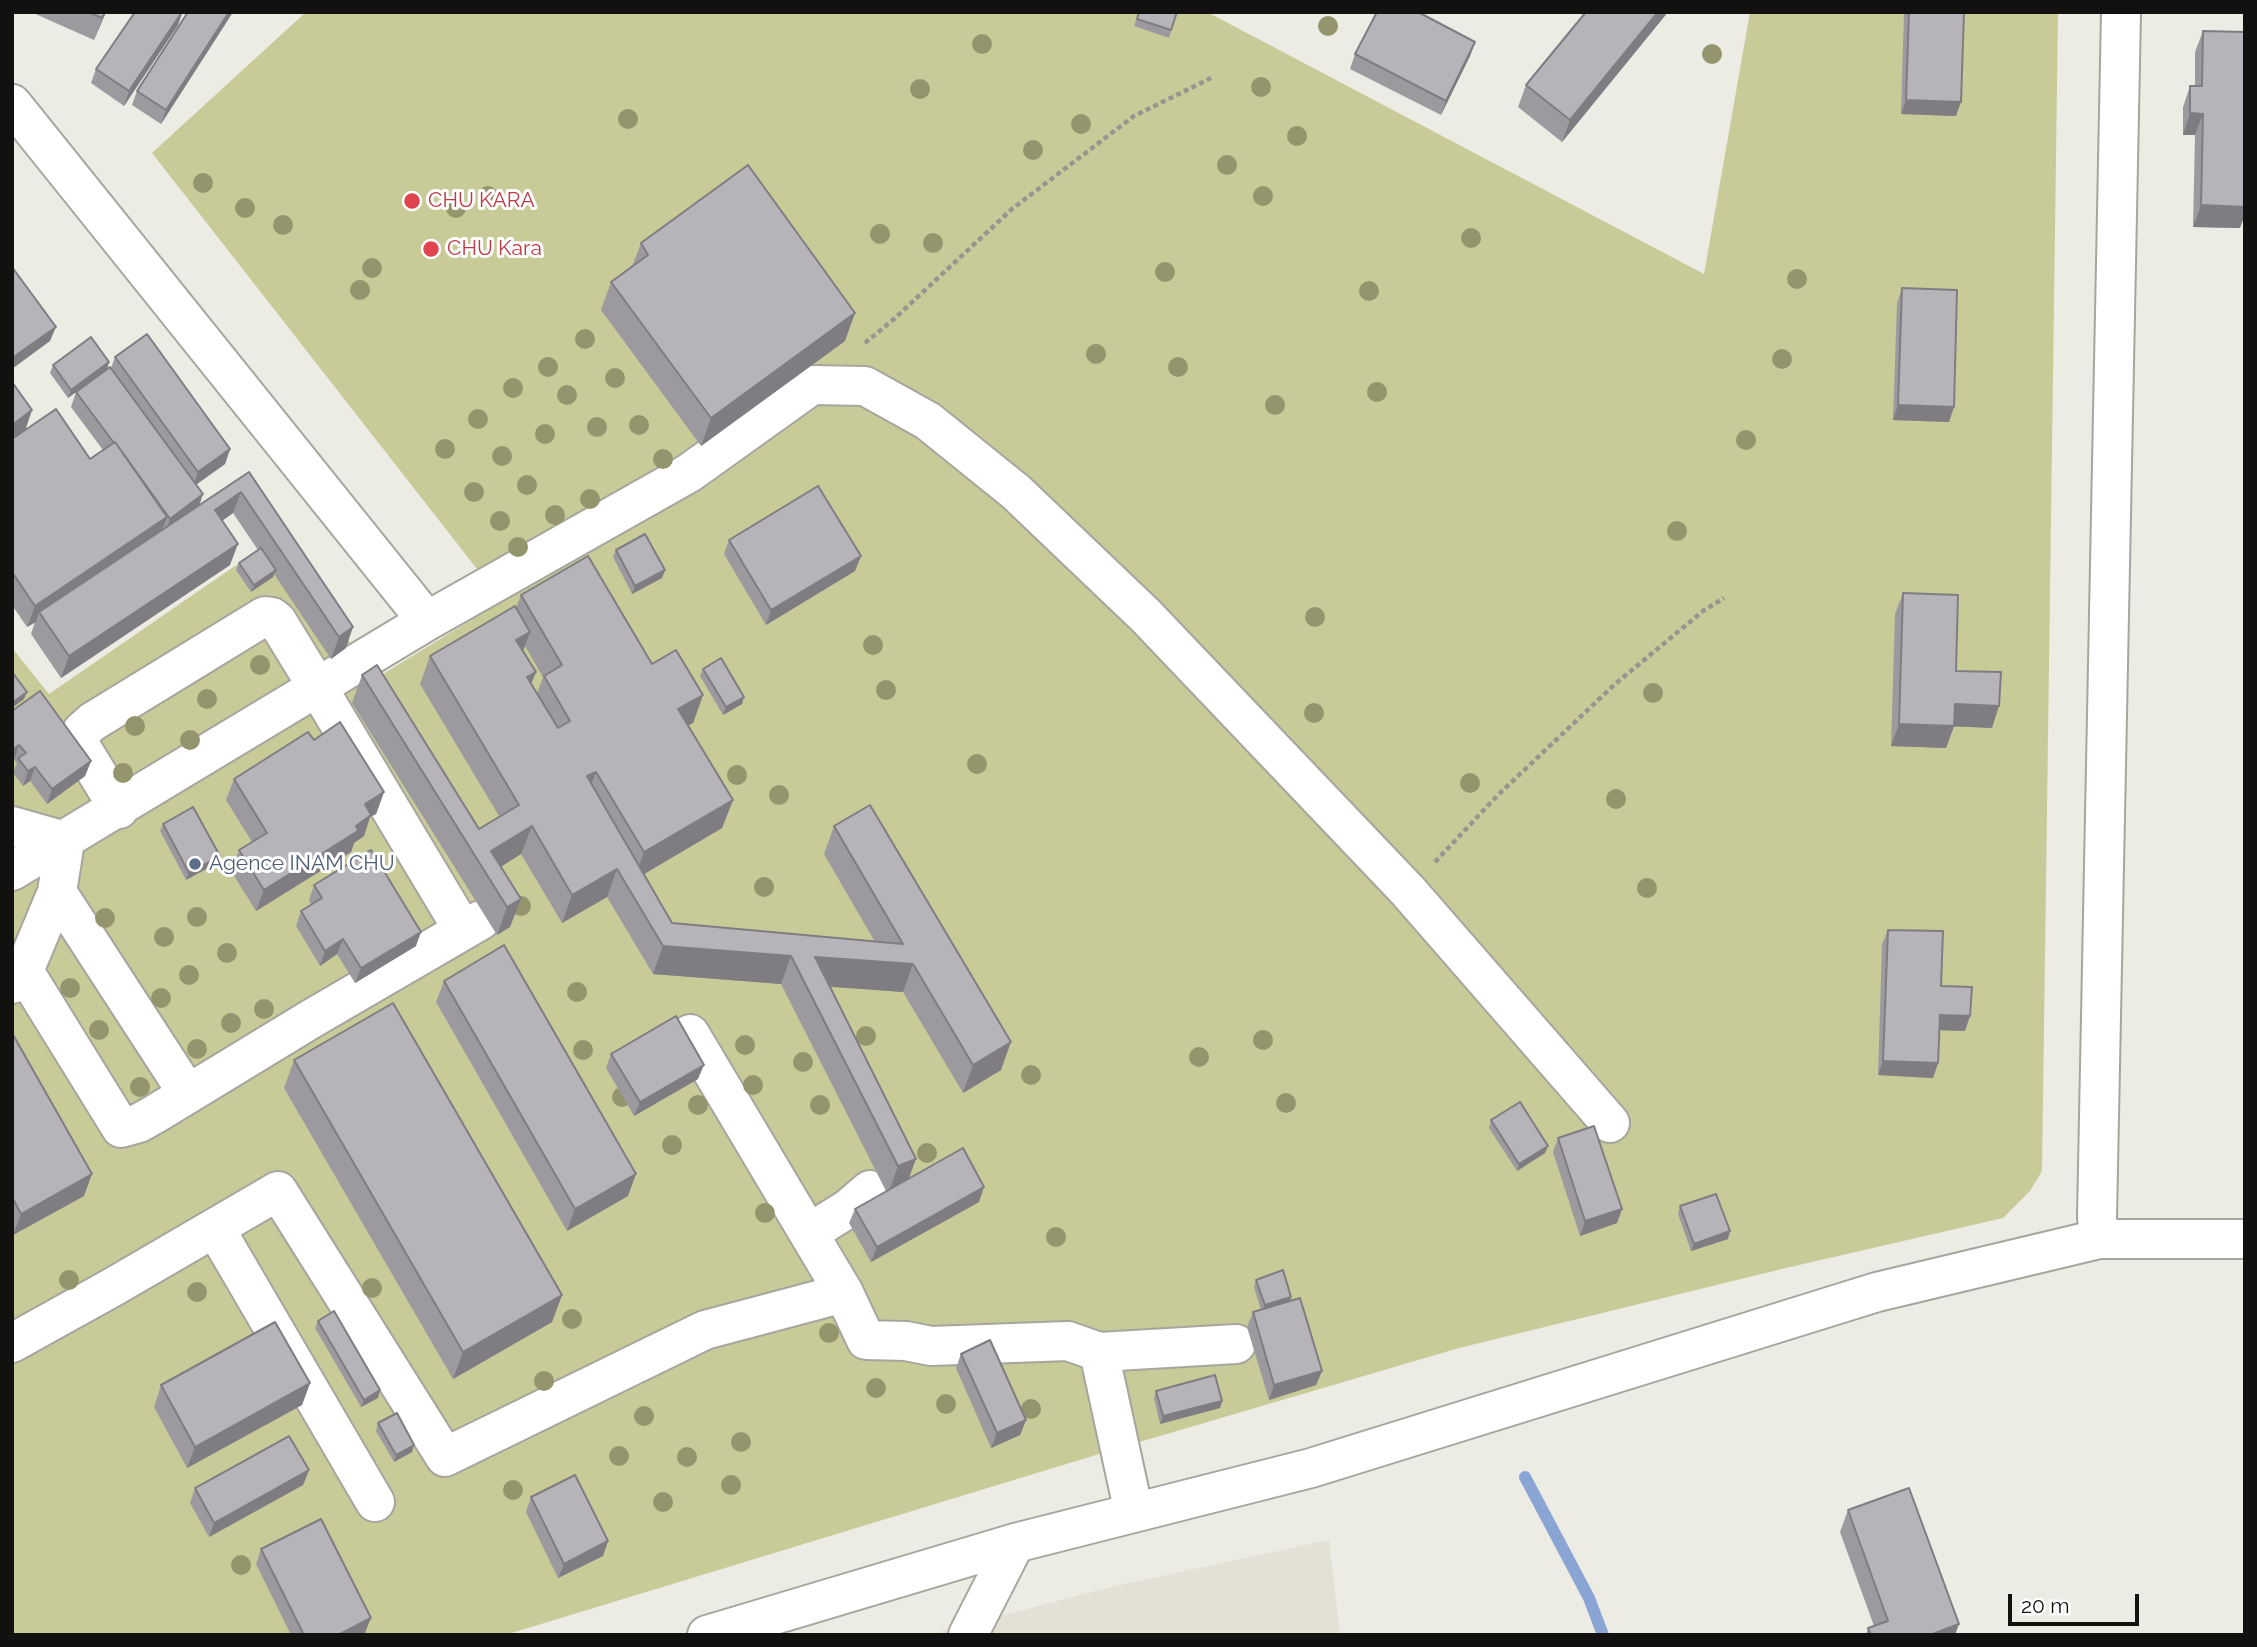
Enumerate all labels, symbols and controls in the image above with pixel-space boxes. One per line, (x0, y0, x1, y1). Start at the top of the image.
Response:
place label: CHU KARA (428, 188, 535, 214)
marker: CHU KARA (402, 191, 422, 211)
place label: CHU Kara (447, 236, 542, 262)
marker: CHU Kara (421, 239, 441, 259)
place label: Agence INAM CHU (209, 851, 395, 877)
marker: Agence INAM CHU (187, 856, 203, 872)
scale bar (2012, 1580, 2143, 1624)
text: 20 m (2021, 1593, 2069, 1618)

